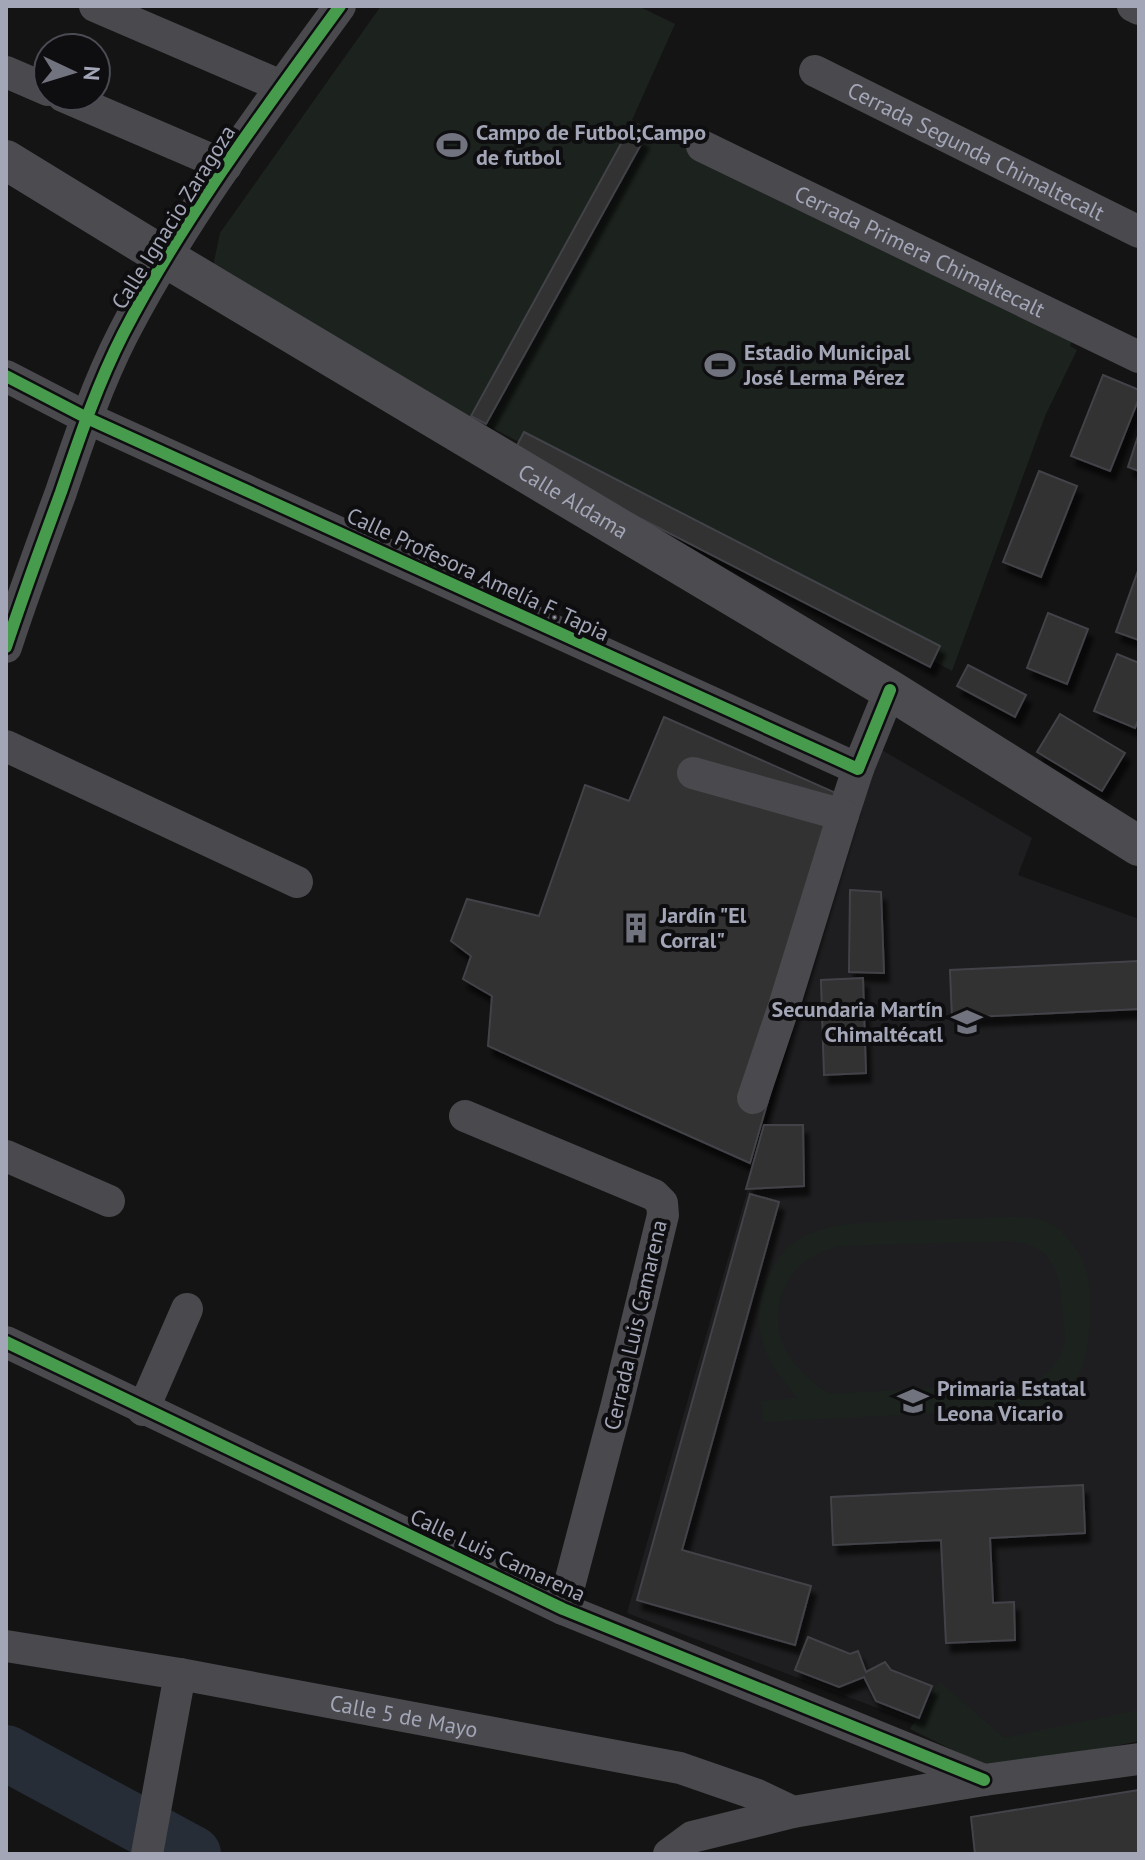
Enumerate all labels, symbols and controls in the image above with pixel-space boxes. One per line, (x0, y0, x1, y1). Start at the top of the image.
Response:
north arrow (32, 32, 112, 112)
text: N (77, 65, 106, 82)
street label: Cerrada Segunda Chimaltecalt (843, 76, 1110, 227)
place label: Campo de Futbol;Campo de futbol (476, 118, 706, 171)
street label: Calle Ignacio Zaragoza (105, 120, 241, 314)
sports icon: Campo de Futbol;Campo de futbol (435, 128, 469, 162)
street label: Cerrada Primera Chimaltecalt (790, 179, 1050, 324)
place label: Estadio Municipal José Lerma Pérez (743, 338, 911, 391)
sports icon: Estadio Municipal José Lerma Pérez (703, 348, 737, 382)
street label: Calle Aldama (513, 457, 633, 545)
street label: Calle Profesora Amelía F. Tapia (342, 501, 614, 647)
place label: Jardín "El Corral" (659, 901, 747, 954)
building icon: Jardín "El Corral" (619, 911, 653, 945)
place label: Secundaria Martín Chimaltécatl (772, 995, 944, 1048)
school or university icon: Secundaria Martín Chimaltécatl (950, 1005, 984, 1039)
street label: Cerrada Luis Camarena (597, 1217, 673, 1433)
place label: Primaria Estatal Leona Vicario (937, 1374, 1086, 1427)
school or university icon: Primaria Estatal Leona Vicario (896, 1384, 930, 1418)
street label: Calle Luis Camarena (406, 1502, 590, 1608)
street label: Calle 5 de Mayo (328, 1688, 480, 1744)

